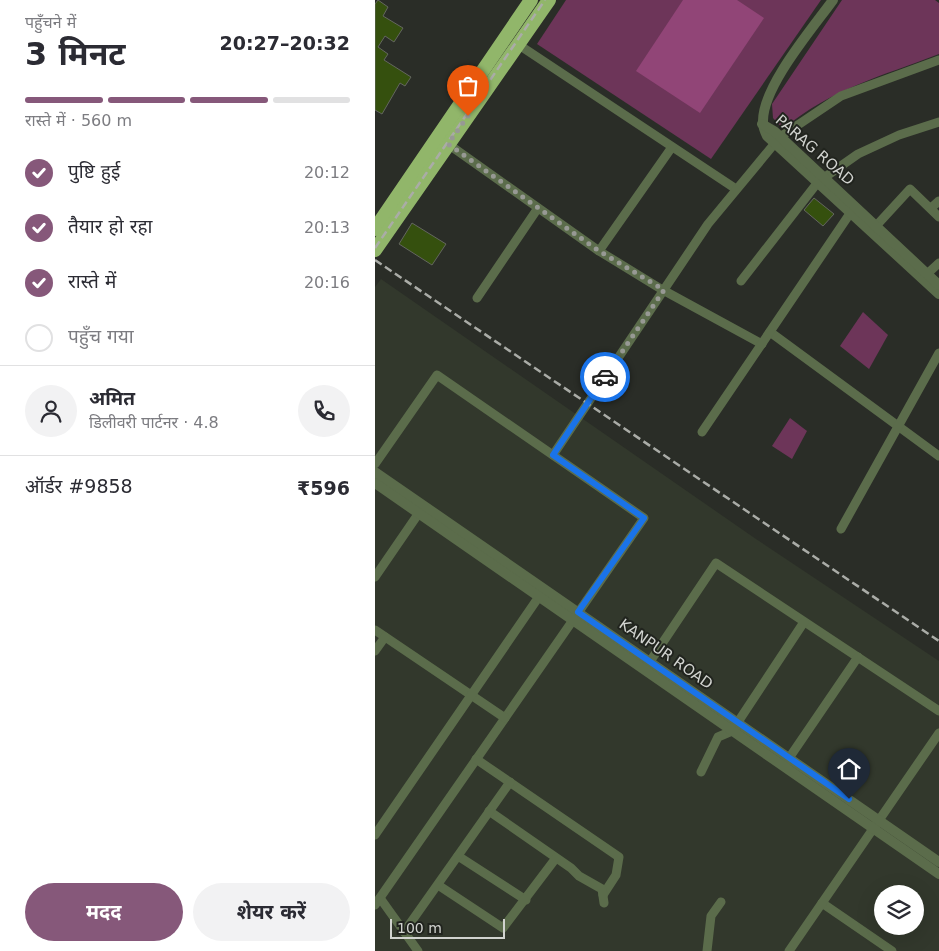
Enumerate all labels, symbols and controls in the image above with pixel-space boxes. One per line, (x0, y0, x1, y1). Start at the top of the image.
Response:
text: पहुँचने में (25, 13, 76, 32)
text: 20:27–20:32 (220, 32, 350, 54)
text: 3 मिनट (25, 35, 126, 73)
pin (447, 65, 489, 116)
icon: bag (454, 72, 482, 100)
text: रास्ते में · 560 m (25, 111, 132, 130)
street label: PARAG ROAD (772, 111, 858, 189)
icon: check (25, 159, 53, 187)
text: पुष्टि हुई (68, 160, 120, 182)
text: 20:12 (304, 163, 350, 182)
icon: check (25, 214, 53, 242)
text: तैयार हो रहा (68, 215, 152, 237)
text: 20:13 (304, 218, 350, 237)
icon: check (25, 269, 53, 297)
text: रास्ते में (68, 270, 116, 292)
text: 20:16 (304, 273, 350, 292)
text: पहुँच गया (68, 325, 134, 347)
courier (580, 352, 630, 402)
icon: car (591, 363, 619, 391)
button: person (25, 385, 77, 437)
button: phone (298, 385, 350, 437)
text: अमित (89, 387, 135, 409)
text: डिलीवरी पार्टनर · 4.8 (89, 413, 219, 432)
text: ऑर्डर #9858 (25, 475, 133, 497)
text: ₹596 (297, 477, 350, 499)
street label: KANPUR ROAD (616, 615, 716, 693)
pin (828, 748, 870, 799)
icon: home (835, 755, 863, 783)
button: मदद (25, 883, 183, 941)
button: शेयर करें (193, 883, 350, 941)
map controls (874, 885, 924, 935)
button: layers (874, 885, 924, 935)
scale bar (390, 916, 505, 939)
text: 100 m (397, 920, 442, 936)

